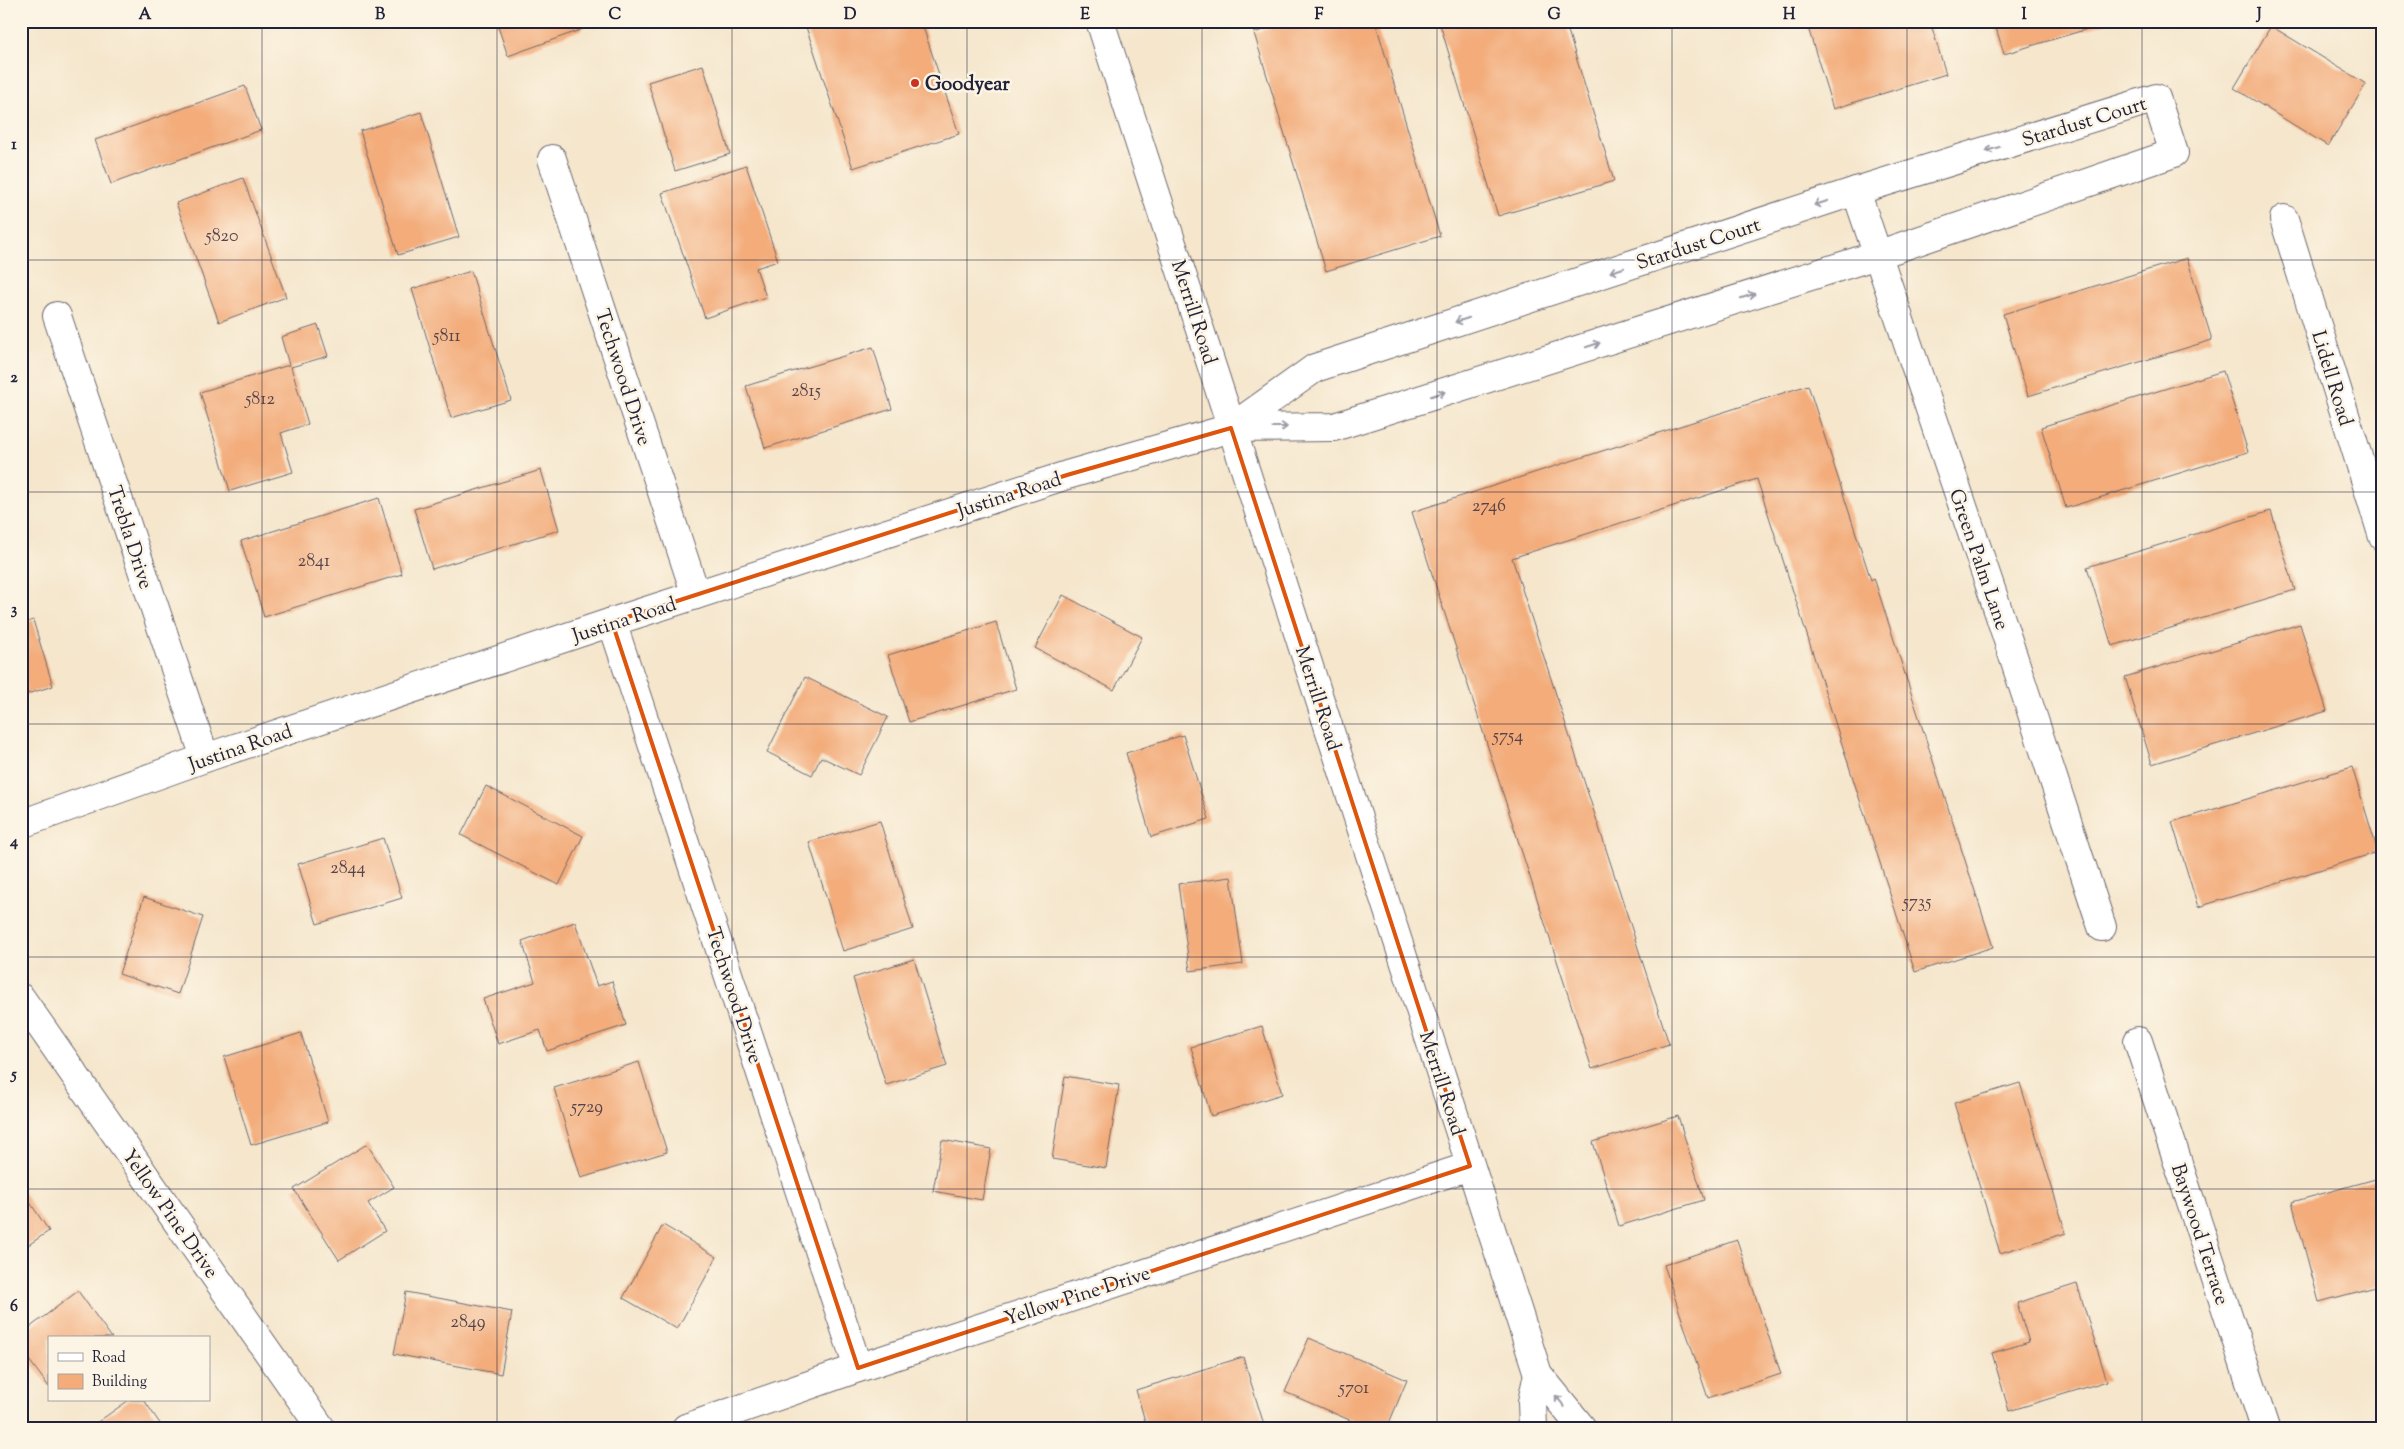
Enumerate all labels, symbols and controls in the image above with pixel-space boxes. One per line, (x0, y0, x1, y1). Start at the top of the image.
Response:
text: A (139, 4, 152, 27)
text: B (375, 4, 385, 27)
text: C (609, 4, 622, 27)
text: D (844, 4, 857, 27)
text: E (1080, 4, 1090, 27)
text: F (1315, 4, 1324, 27)
text: G (1547, 4, 1561, 27)
text: H (1783, 4, 1796, 27)
text: I (2021, 4, 2027, 27)
text: J (2255, 4, 2262, 27)
place label: Goodyear (925, 71, 1010, 100)
marker: Goodyear (909, 77, 921, 89)
street label: Stardust Court (2019, 91, 2151, 156)
text: 1 (11, 134, 17, 157)
one-way arrow (1985, 144, 2001, 154)
one-way arrow (1814, 199, 1829, 208)
street label: Stardust Court (1633, 212, 1765, 279)
house number: 5820 (205, 224, 238, 250)
street label: Merrill Road (1162, 257, 1223, 369)
one-way arrow (1609, 265, 1625, 275)
one-way arrow (1739, 291, 1755, 301)
street label: Techwood Drive (586, 306, 657, 450)
one-way arrow (1455, 316, 1471, 326)
house number: 5811 (432, 324, 461, 350)
street label: Lidell Road (2302, 327, 2359, 430)
one-way arrow (1584, 340, 1600, 349)
text: 2 (10, 367, 18, 390)
house number: 2815 (791, 379, 821, 405)
house number: 5812 (244, 387, 275, 413)
one-way arrow (1429, 389, 1445, 398)
one-way arrow (1272, 422, 1288, 432)
street label: Justina Road (953, 466, 1066, 527)
street label: Trebla Drive (98, 482, 159, 593)
street label: Green Palm Lane (1940, 485, 2015, 634)
house number: 2746 (1472, 494, 1506, 520)
house number: 2841 (298, 549, 330, 575)
street label: Justina Road (568, 591, 681, 652)
text: 3 (11, 599, 18, 622)
street label: Merrill Road (1286, 643, 1347, 755)
street label: Justina Road (184, 718, 297, 781)
house number: 5754 (1492, 724, 1523, 750)
text: 4 (9, 831, 18, 854)
house number: 2844 (330, 856, 366, 882)
house number: 5735 (1902, 890, 1931, 916)
street label: Techwood Drive (697, 924, 768, 1068)
street label: Merrill Road (1410, 1028, 1471, 1140)
text: 5 (9, 1064, 17, 1087)
house number: 5729 (570, 1095, 603, 1121)
street label: Yellow Pine Drive (113, 1144, 224, 1285)
street label: Baywood Terrace (2162, 1160, 2235, 1309)
street label: Yellow Pine Drive (1001, 1260, 1155, 1335)
text: 6 (10, 1296, 18, 1319)
house number: 2849 (451, 1310, 486, 1336)
legend (48, 1336, 210, 1402)
text: Road (92, 1348, 126, 1369)
text: Building (92, 1372, 147, 1393)
house number: 5701 (1338, 1376, 1369, 1402)
one-way arrow (1554, 1395, 1565, 1408)

